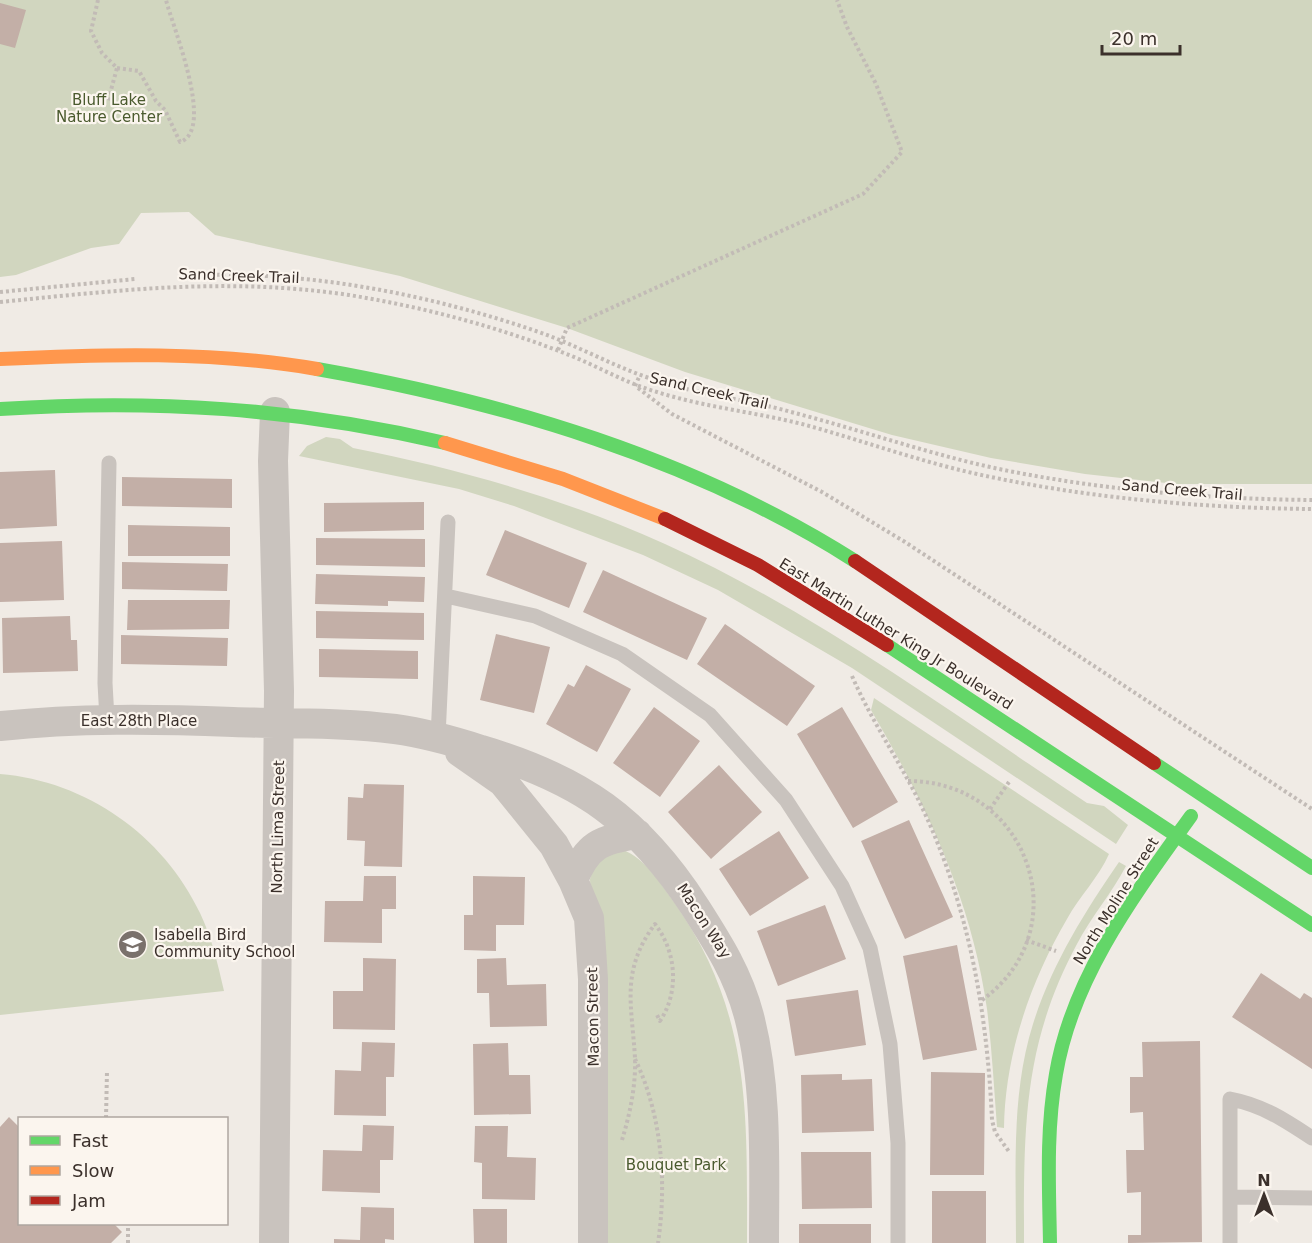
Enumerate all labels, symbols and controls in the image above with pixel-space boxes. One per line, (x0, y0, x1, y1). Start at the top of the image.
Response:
scale bar (1102, 18, 1180, 56)
text: 20 m (1111, 28, 1157, 49)
park label: Bluff Lake Nature Center (56, 91, 163, 126)
street label: Sand Creek Trail (178, 265, 300, 287)
street label: Sand Creek Trail (648, 369, 770, 413)
street label: Sand Creek Trail (1121, 476, 1243, 504)
street label: East Martin Luther King Jr Boulevard (776, 554, 1016, 714)
street label: East 28th Place (81, 712, 197, 730)
street label: North Lima Street (268, 760, 288, 894)
street label: North Moline Street (1070, 834, 1162, 968)
street label: Macon Way (673, 880, 735, 962)
place label: Isabella Bird Community School (154, 926, 295, 961)
school or university icon: Isabella Bird Community School (117, 928, 149, 960)
street label: Macon Street (583, 967, 603, 1067)
legend (18, 1117, 228, 1225)
text: Fast (72, 1130, 108, 1151)
park label: Bouquet Park (626, 1156, 726, 1174)
text: Slow (72, 1160, 114, 1181)
north arrow (1234, 1165, 1294, 1225)
text: N (1257, 1171, 1271, 1190)
text: Jam (71, 1190, 106, 1211)

